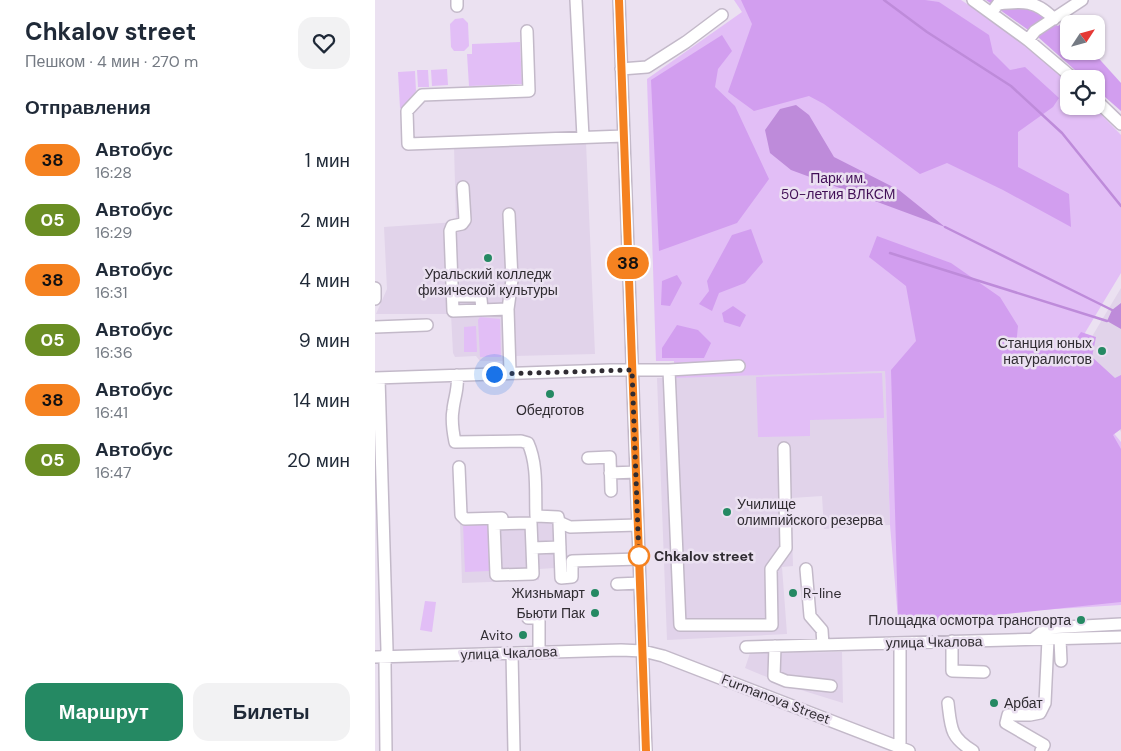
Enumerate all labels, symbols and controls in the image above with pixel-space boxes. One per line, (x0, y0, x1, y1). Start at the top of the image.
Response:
north arrow (1060, 15, 1105, 60)
map controls (1060, 15, 1105, 115)
text: Chkalov street (25, 16, 196, 47)
button: heart (298, 17, 350, 69)
text: Пешком · 4 мин · 270 m (25, 51, 198, 72)
button: locate (1060, 70, 1105, 115)
text: Отправления (25, 95, 151, 120)
text: Автобус (95, 137, 173, 162)
text: 38 (41, 148, 64, 172)
text: 1 мин (305, 148, 350, 173)
text: 16:28 (95, 162, 132, 183)
park label: Парк им. 50-летия ВЛКСМ (781, 169, 895, 203)
text: Автобус (95, 197, 173, 222)
text: 05 (41, 208, 64, 232)
text: 2 мин (300, 208, 350, 233)
text: 16:29 (95, 222, 132, 243)
line badge: 38 (605, 247, 651, 279)
text: 38 (617, 251, 639, 275)
marker: Уральский колледж физической культуры (482, 252, 494, 264)
text: Автобус (95, 257, 173, 282)
place label: Уральский колледж физической культуры (418, 265, 558, 299)
text: 38 (41, 268, 64, 292)
text: 4 мин (299, 268, 350, 293)
text: 16:31 (95, 282, 127, 303)
text: Автобус (95, 317, 173, 342)
text: 05 (41, 328, 64, 352)
text: 9 мин (299, 328, 350, 353)
place label: Станция юных натуралистов (998, 334, 1092, 368)
text: 16:36 (95, 342, 133, 363)
marker: Станция юных натуралистов (1096, 345, 1108, 357)
your location (482, 362, 507, 387)
text: Автобус (95, 377, 173, 402)
text: 38 (41, 388, 64, 412)
text: 14 мин (293, 388, 350, 413)
marker: Обедготов (544, 388, 556, 400)
place label: Обедготов (516, 401, 584, 419)
text: 16:41 (95, 402, 128, 423)
text: Автобус (95, 437, 173, 462)
text: 05 (41, 448, 64, 472)
text: 20 мин (287, 448, 350, 473)
text: 16:47 (95, 462, 132, 483)
place label: Училище олимпийского резерва (737, 495, 883, 529)
marker: Училище олимпийского резерва (721, 506, 733, 518)
marker: Chkalov street (628, 545, 650, 567)
place label: Chkalov street (654, 547, 754, 565)
place label: Жизньмарт (512, 584, 586, 602)
place label: R-line (803, 584, 841, 602)
marker: Жизньмарт (589, 587, 601, 599)
marker: R-line (787, 587, 799, 599)
place label: Бьюти Пак (516, 604, 586, 622)
marker: Бьюти Пак (589, 607, 601, 619)
place label: Площадка осмотра транспорта (868, 611, 1071, 629)
marker: Площадка осмотра транспорта (1075, 614, 1087, 626)
place label: Avito (480, 626, 513, 644)
marker: Avito (517, 629, 529, 641)
street label: улица Чкалова (885, 632, 983, 652)
street label: улица Чкалова (460, 642, 558, 664)
street label: Furmanova Street (719, 670, 833, 728)
button: Маршрут (25, 683, 183, 741)
button: Билеты (193, 683, 350, 741)
place label: Арбат (1004, 694, 1043, 712)
marker: Арбат (988, 697, 1000, 709)

